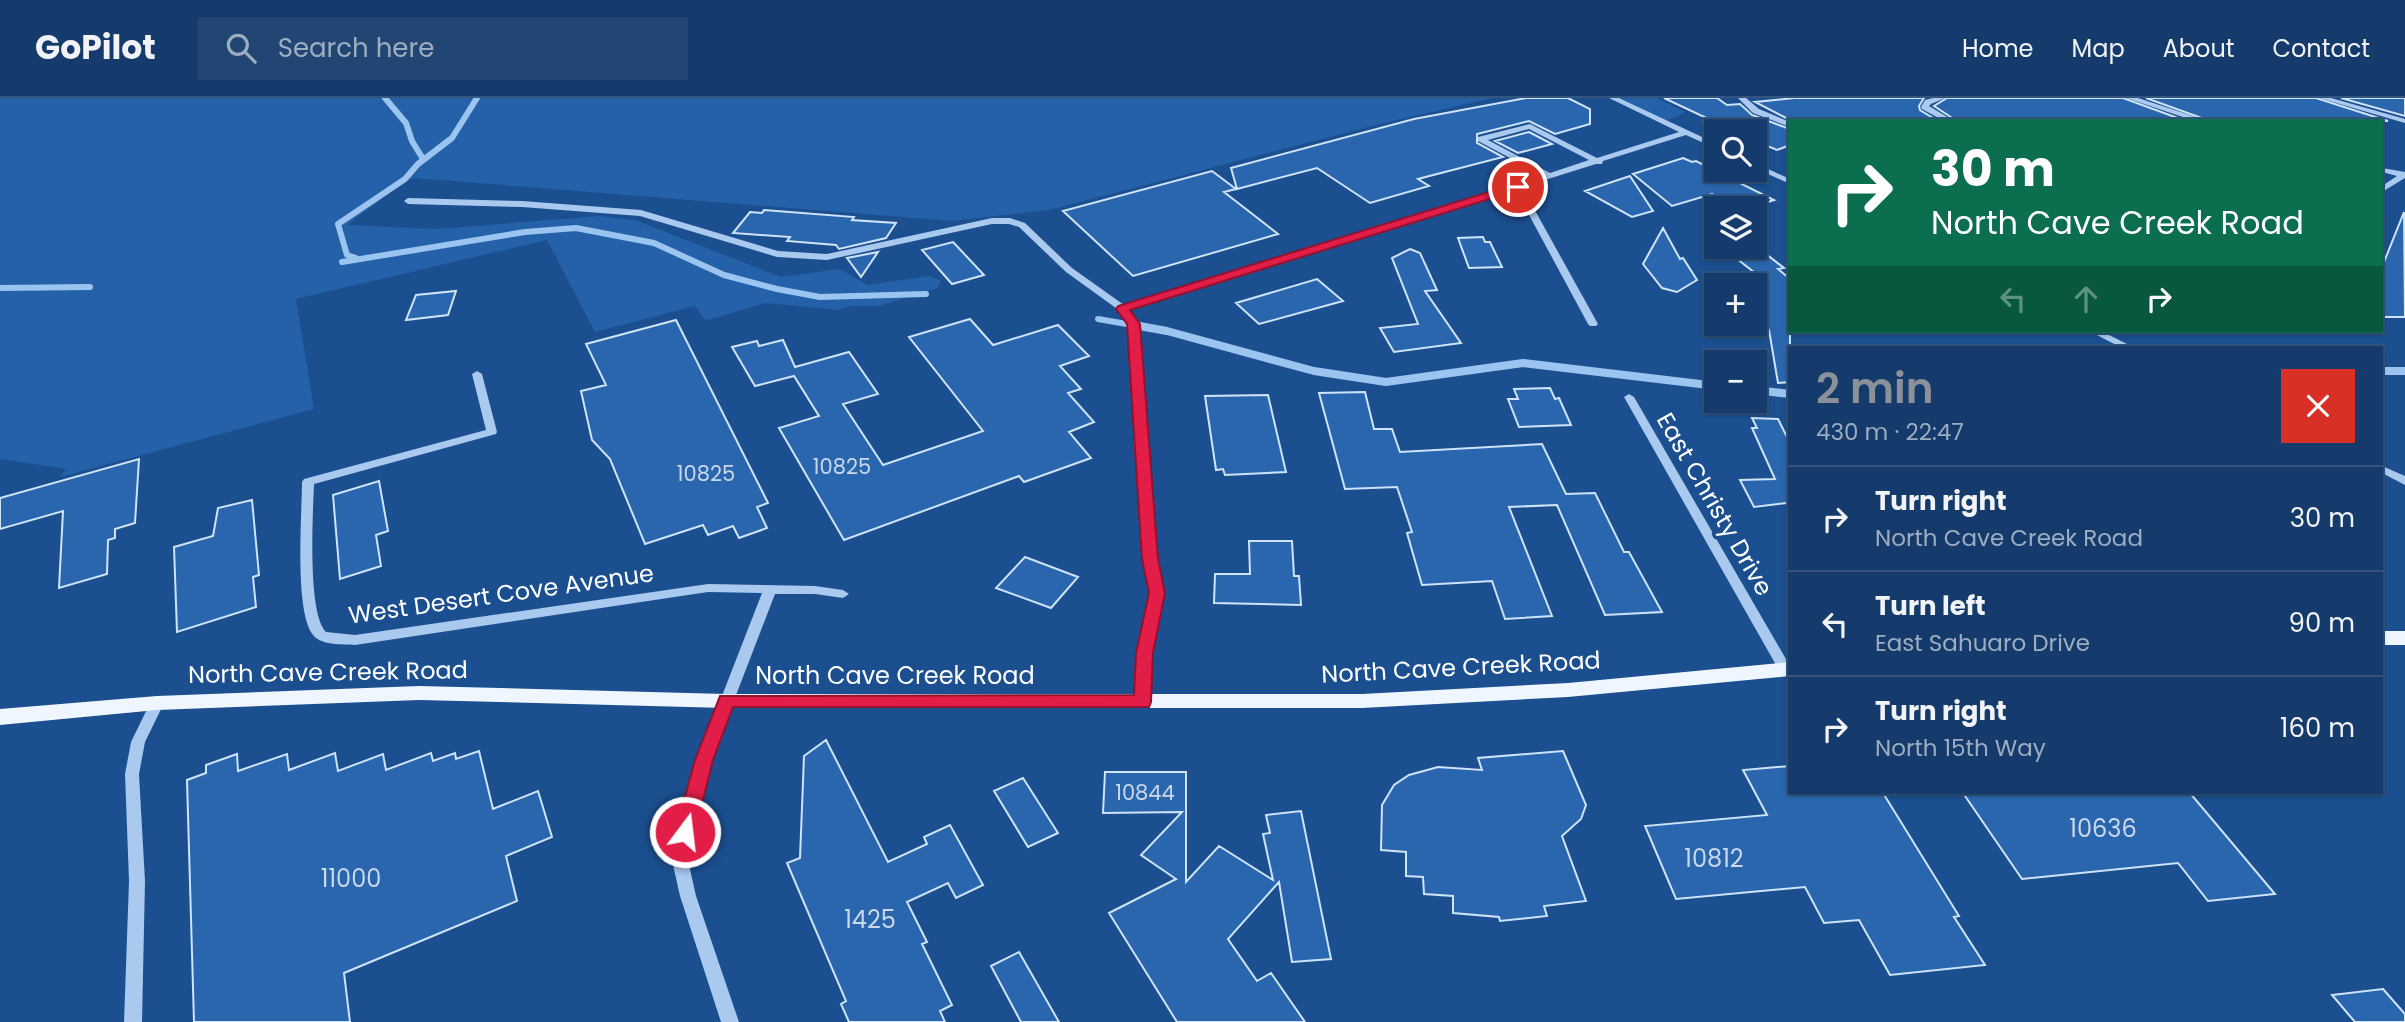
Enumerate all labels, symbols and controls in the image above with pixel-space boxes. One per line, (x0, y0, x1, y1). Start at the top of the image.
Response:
search box (198, 17, 688, 80)
text: GoPilot (35, 24, 156, 71)
icon: search (222, 29, 260, 67)
text: Search here (278, 30, 434, 66)
text: Home (1962, 32, 2034, 65)
text: Map (2072, 32, 2125, 65)
text: About (2163, 32, 2234, 65)
text: Contact (2272, 32, 2370, 65)
map controls (1704, 119, 1767, 413)
button: search (1704, 119, 1767, 182)
text: 30 m (1931, 135, 2055, 203)
icon: right (1816, 147, 1907, 238)
pin (1488, 157, 1548, 217)
icon: arrive (1499, 168, 1537, 206)
button: layers (1704, 196, 1767, 259)
text: North Cave Creek Road (1931, 200, 2304, 245)
button: + (1704, 273, 1767, 336)
icon: left (1994, 280, 2032, 318)
icon: ahead (2067, 280, 2105, 318)
icon: right (2140, 280, 2178, 318)
button: − (1704, 350, 1767, 413)
text: 2 min (1816, 359, 1934, 418)
button: close (2281, 369, 2355, 443)
street label: East Christy Drive (1649, 406, 1781, 602)
text: 430 m · 22:47 (1816, 416, 1964, 448)
house number: 10825 (813, 452, 871, 481)
house number: 10825 (677, 459, 735, 488)
text: Turn right (1875, 483, 2007, 519)
icon: right (1816, 500, 1854, 538)
text: 30 m (2290, 500, 2355, 536)
text: North Cave Creek Road (1875, 522, 2143, 554)
street label: West Desert Cove Avenue (346, 556, 656, 632)
text: Turn left (1875, 588, 1986, 624)
icon: left (1816, 605, 1854, 643)
text: 90 m (2289, 605, 2355, 641)
text: East Sahuaro Drive (1875, 627, 2090, 659)
street label: North Cave Creek Road (1321, 643, 1601, 691)
street label: North Cave Creek Road (188, 653, 468, 691)
street label: North Cave Creek Road (755, 659, 1035, 692)
text: Turn right (1875, 693, 2007, 729)
icon: right (1816, 710, 1854, 748)
text: 160 m (2280, 710, 2355, 746)
text: North 15th Way (1875, 732, 2046, 764)
house number: 10844 (1115, 778, 1175, 807)
position arrow (648, 795, 722, 869)
house number: 10636 (2069, 812, 2137, 845)
house number: 10812 (1684, 842, 1744, 875)
house number: 11000 (321, 862, 381, 895)
house number: 1425 (844, 903, 896, 936)

